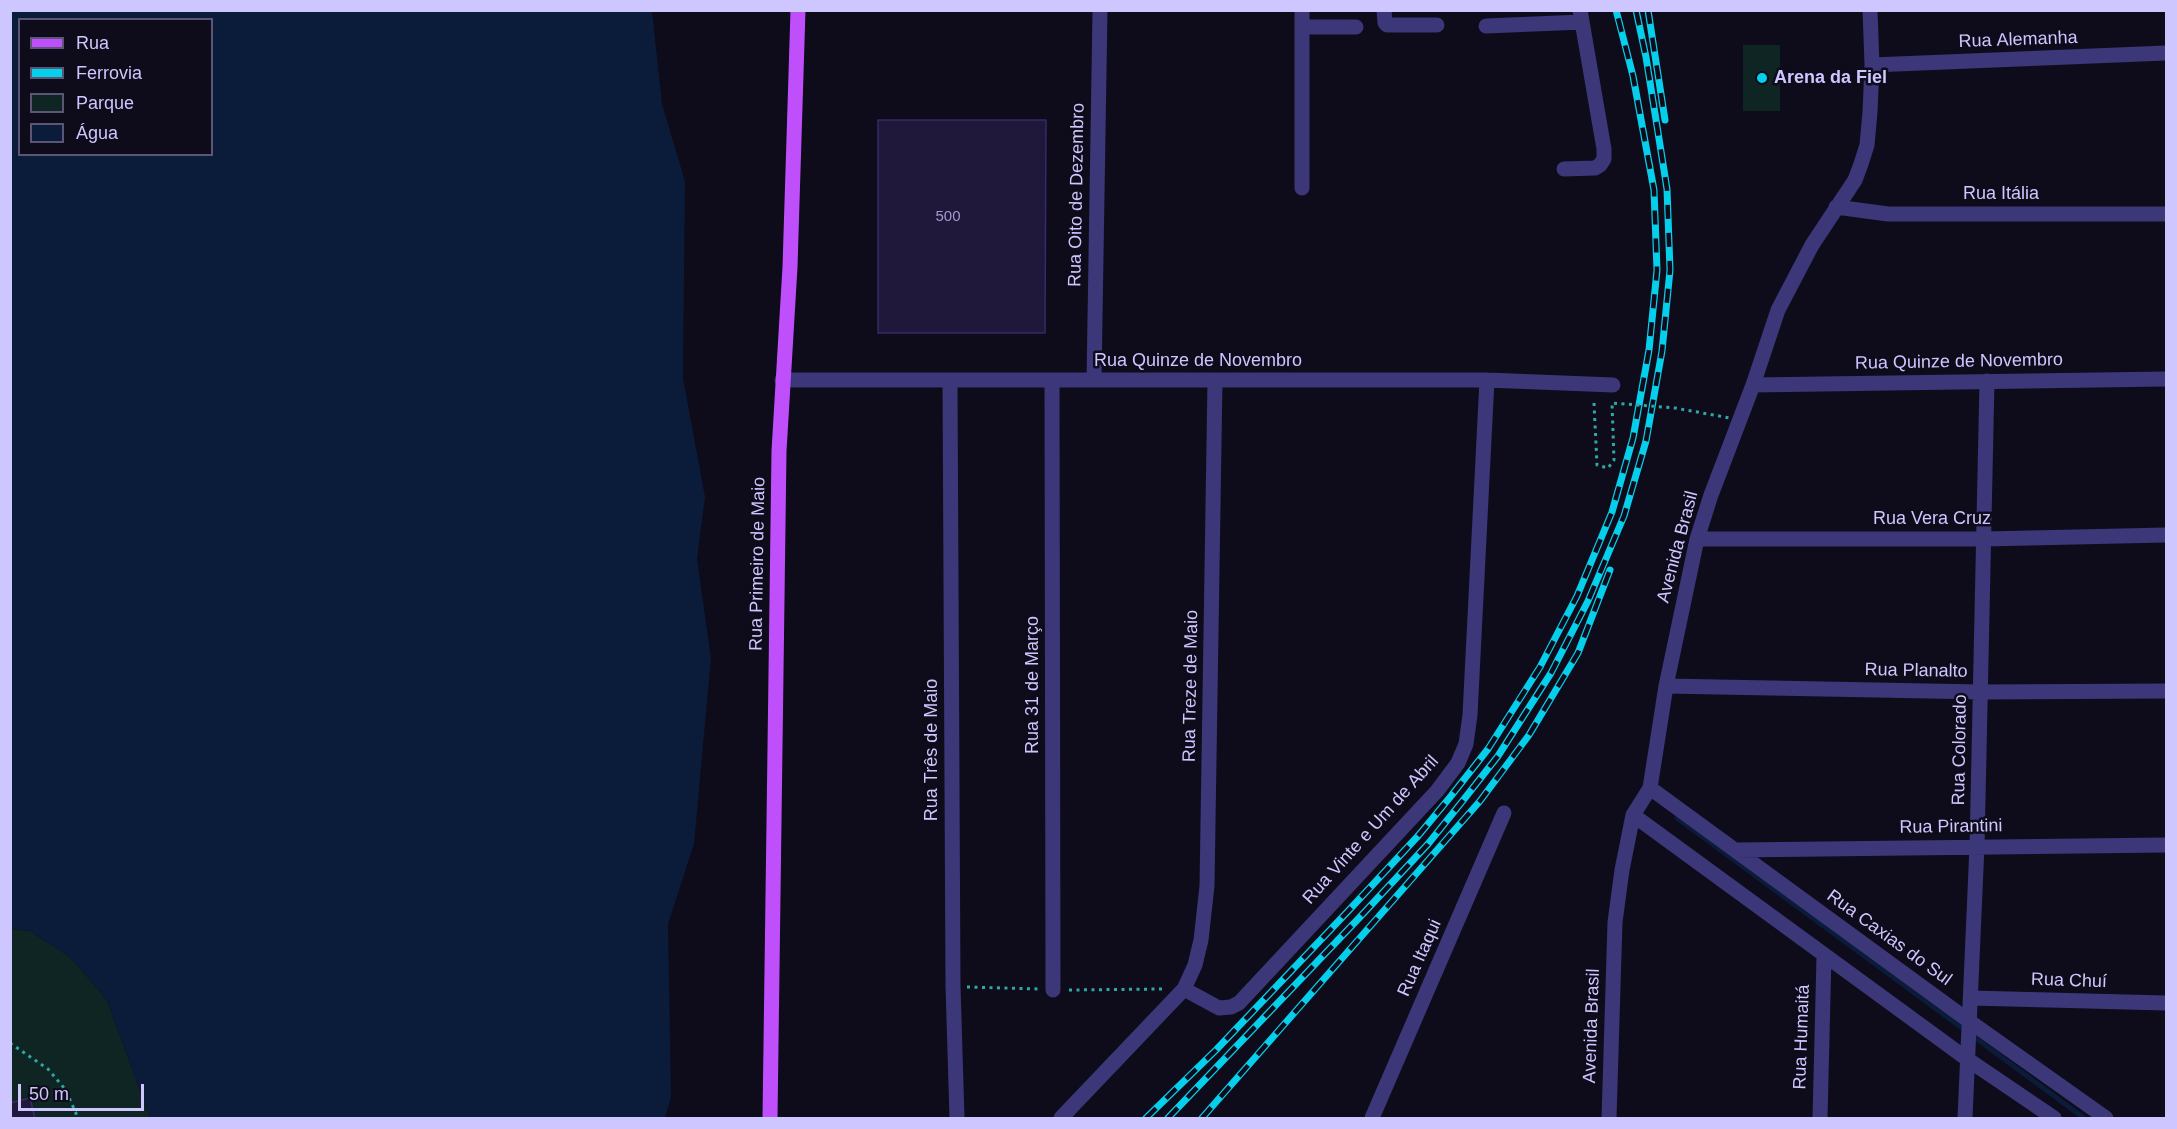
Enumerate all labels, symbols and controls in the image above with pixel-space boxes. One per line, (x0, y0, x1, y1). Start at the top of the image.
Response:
legend (18, 18, 213, 156)
street label: Rua Alemanha (1958, 27, 2078, 53)
text: Rua (76, 33, 109, 53)
text: Ferrovia (76, 63, 142, 83)
place label: Arena da Fiel (1774, 67, 1887, 89)
marker: Arena da Fiel (1755, 71, 1769, 85)
text: Parque (76, 93, 134, 113)
street label: Rua Oito de Dezembro (1065, 103, 1089, 287)
text: Água (76, 123, 118, 143)
street label: Rua Itália (1963, 183, 2039, 205)
house number: 500 (935, 208, 961, 226)
street label: Rua Quinze de Novembro (1855, 349, 2063, 375)
street label: Rua Quinze de Novembro (1094, 350, 1302, 372)
street label: Rua Primeiro de Maio (746, 477, 770, 651)
street label: Avenida Brasil (1653, 489, 1703, 605)
street label: Rua Vera Cruz (1873, 508, 1991, 530)
street label: Rua Treze de Maio (1179, 610, 1203, 762)
street label: Rua 31 de Março (1022, 616, 1044, 754)
street label: Rua Planalto (1864, 659, 1968, 683)
street label: Rua Três de Maio (921, 679, 943, 821)
street label: Rua Colorado (1948, 694, 1972, 806)
street label: Rua Vinte e Um de Abril (1298, 751, 1444, 909)
street label: Rua Pirantini (1899, 815, 2003, 839)
street label: Rua Caxias do Sul (1822, 885, 1956, 991)
street label: Rua Itaqui (1393, 916, 1447, 1000)
street label: Avenida Brasil (1579, 968, 1605, 1084)
street label: Rua Chuí (2031, 969, 2107, 993)
street label: Rua Humaitá (1789, 984, 1815, 1090)
scale bar (21, 1072, 147, 1110)
text: 50 m (29, 1084, 69, 1104)

